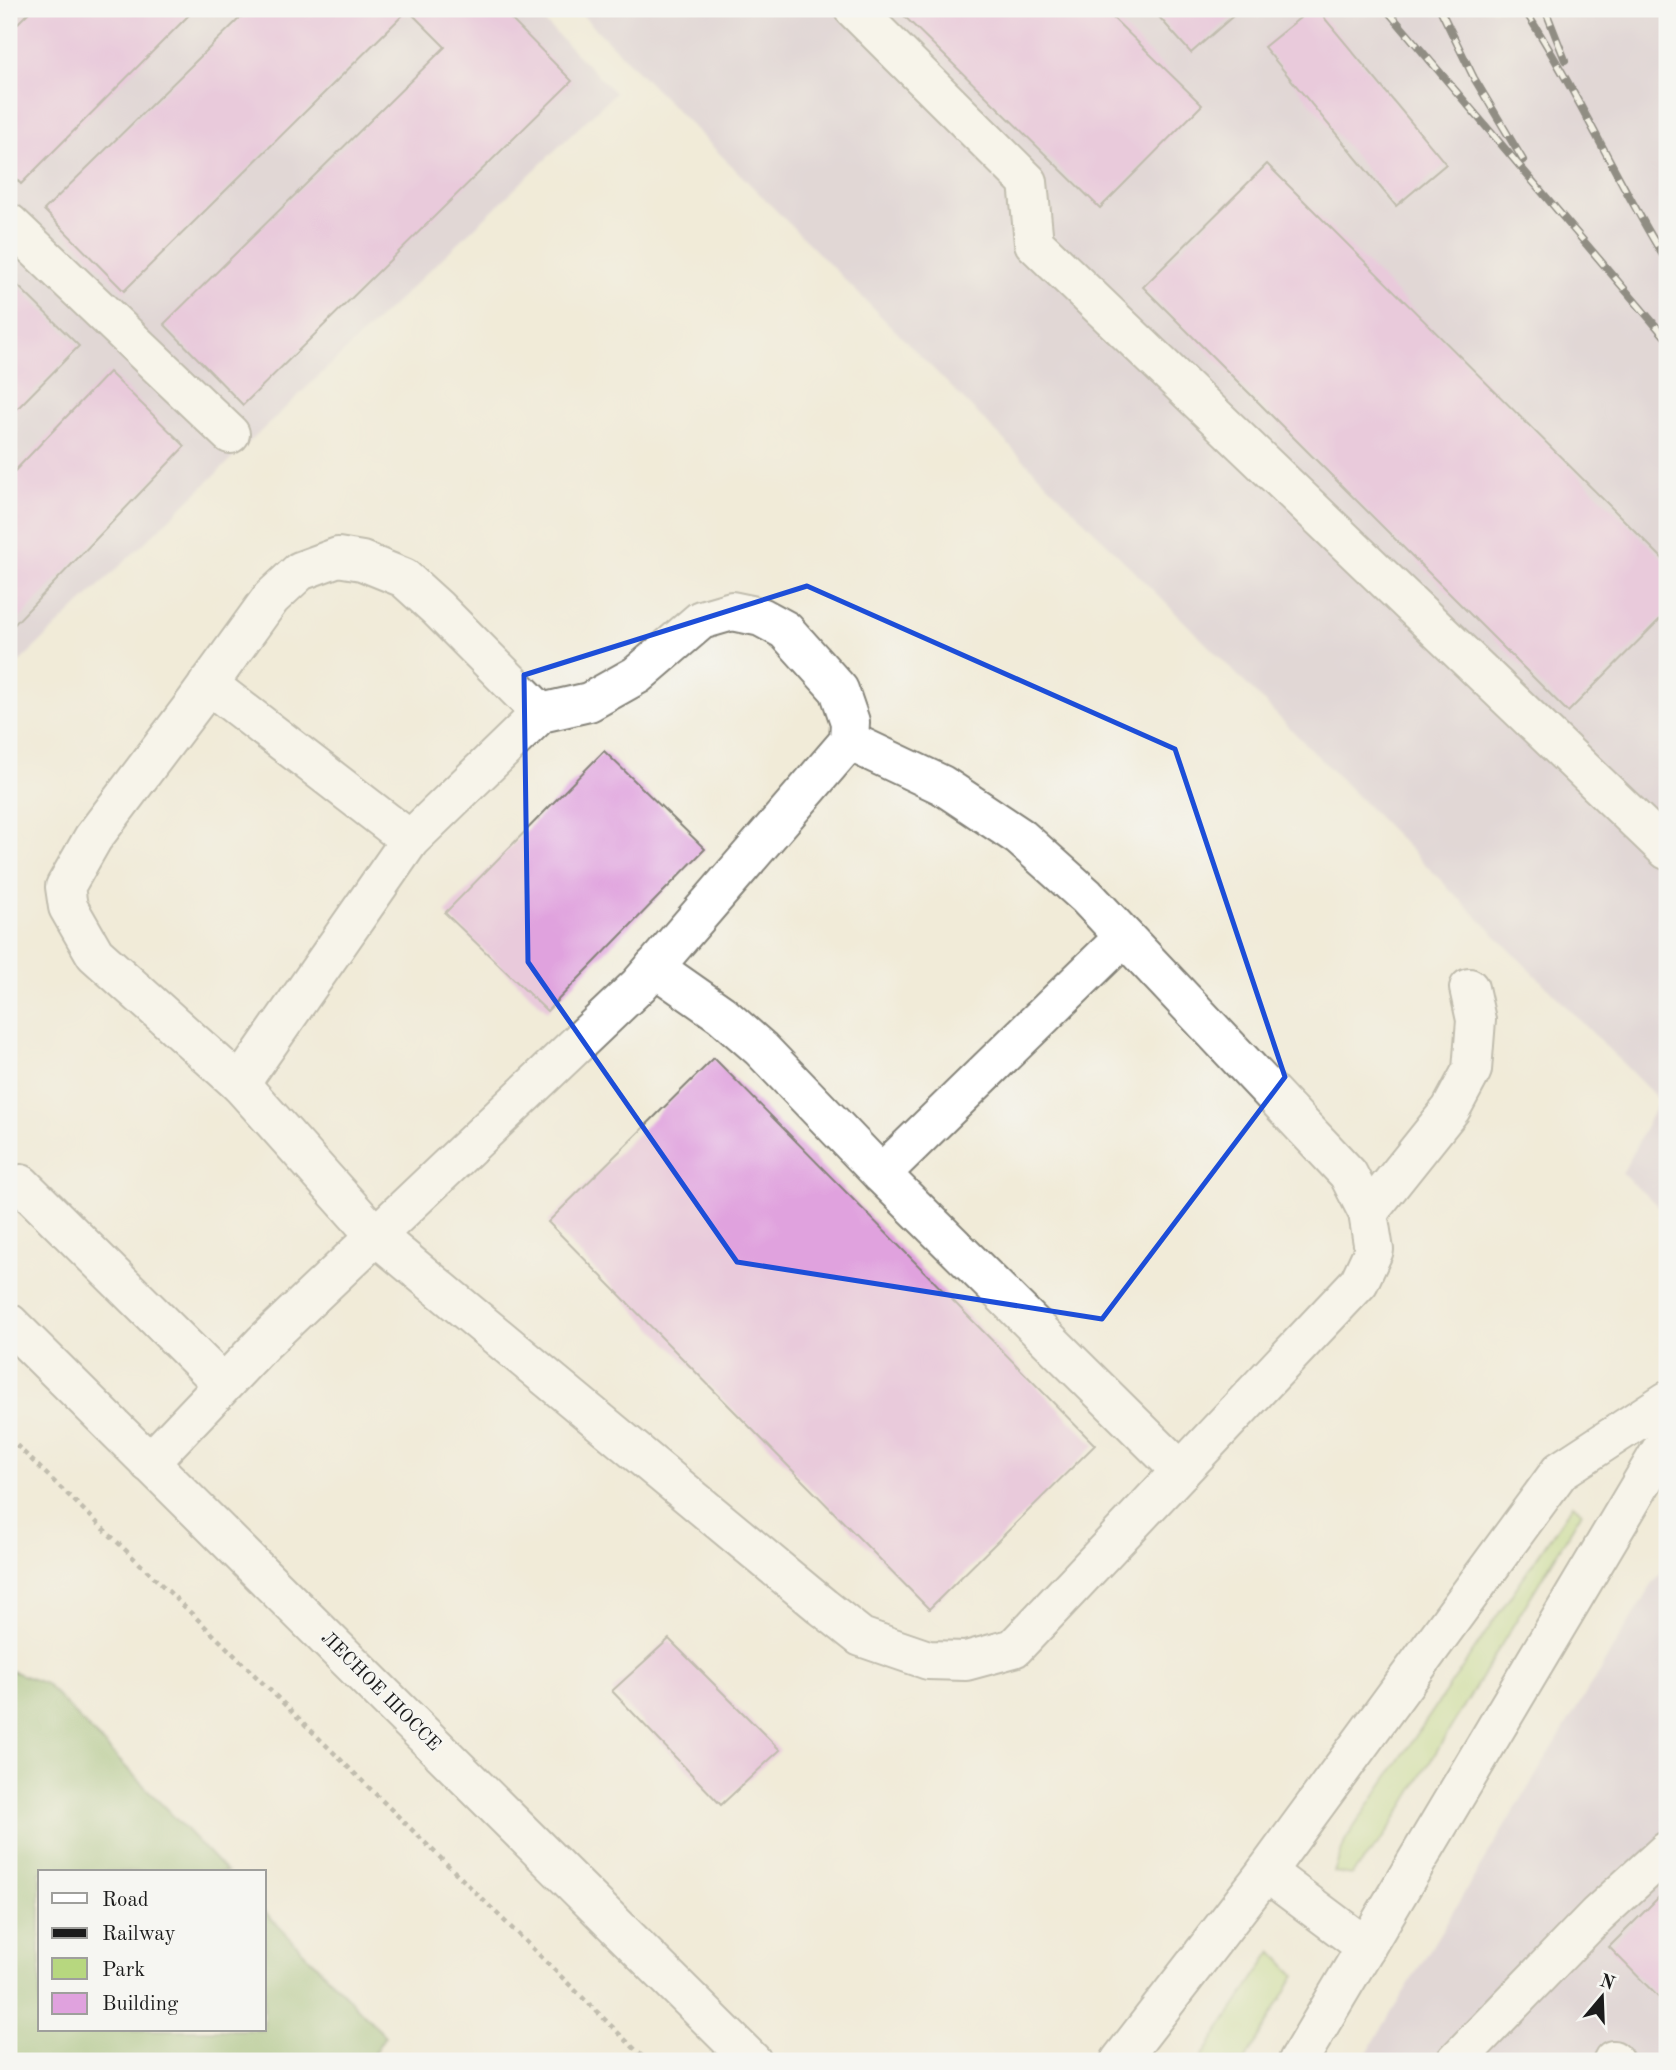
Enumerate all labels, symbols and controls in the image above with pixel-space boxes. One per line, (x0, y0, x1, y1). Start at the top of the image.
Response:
street label: ЛЕСНОЕ ШОССЕ (317, 1629, 443, 1755)
legend (38, 1870, 266, 2032)
text: Road (102, 1890, 149, 1911)
text: Railway (102, 1924, 176, 1945)
text: Park (102, 1960, 145, 1981)
north arrow (1568, 1962, 1638, 2032)
text: N (1597, 1972, 1617, 1995)
text: Building (102, 1994, 179, 2015)

